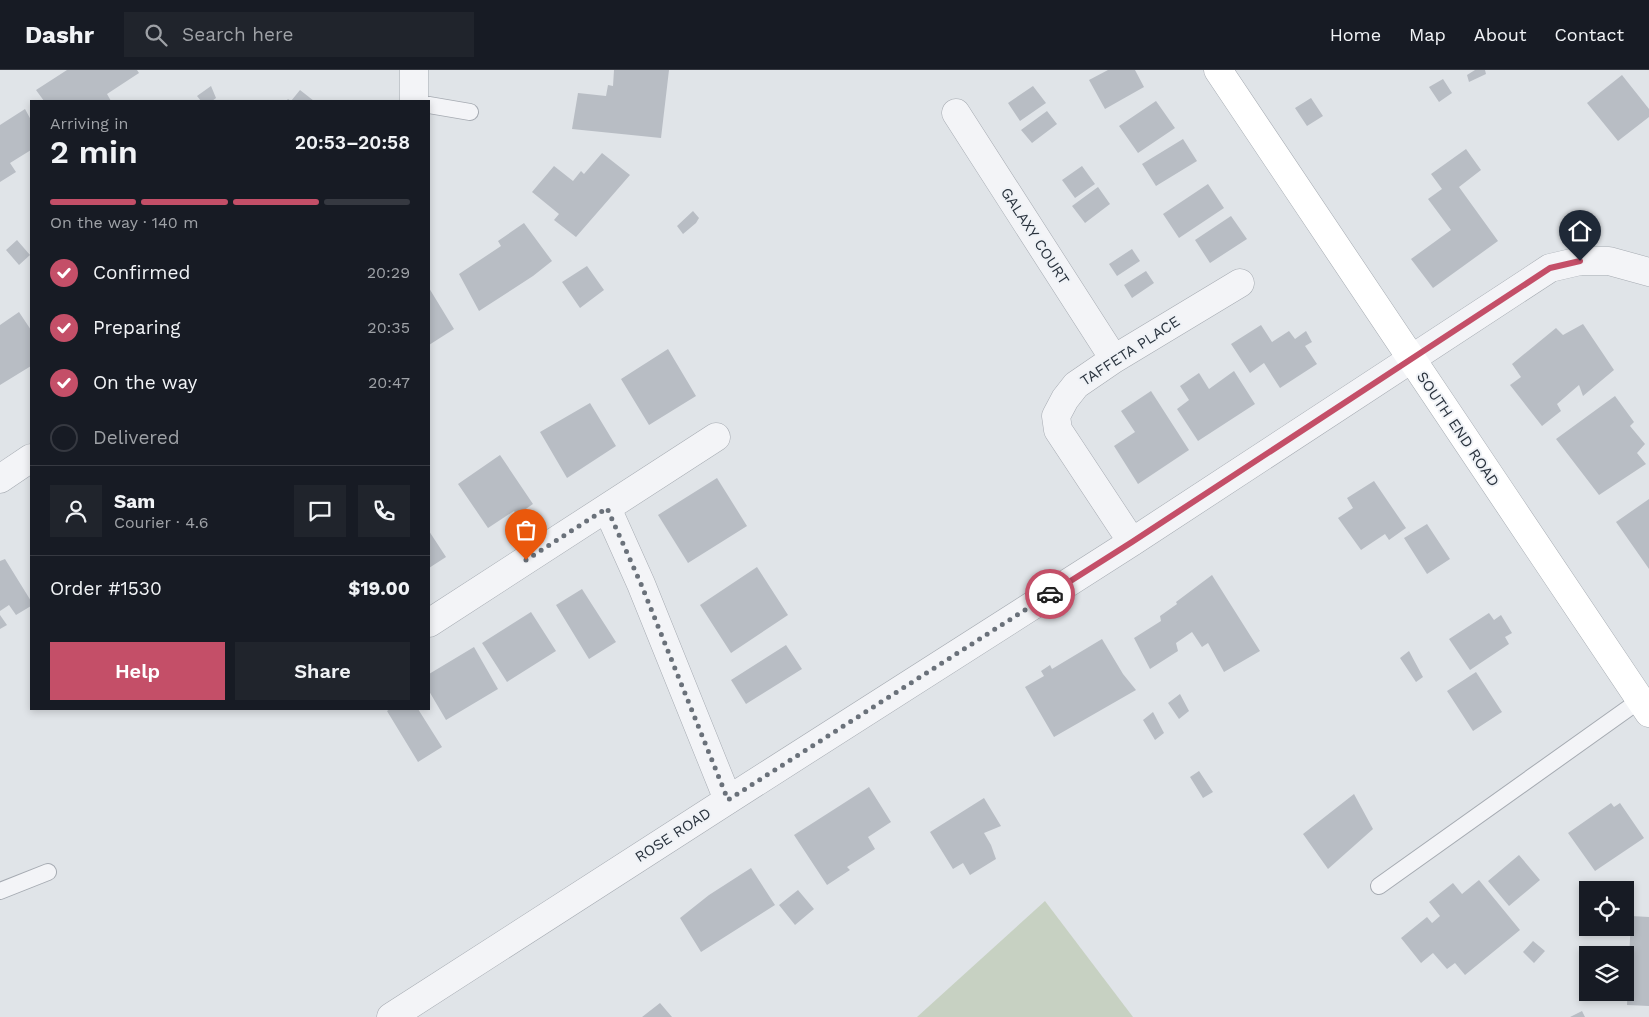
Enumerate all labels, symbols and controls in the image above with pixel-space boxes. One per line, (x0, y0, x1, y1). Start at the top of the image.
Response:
search box (124, 12, 474, 57)
text: Dashr (25, 21, 94, 49)
icon: search (142, 21, 170, 49)
text: Search here (182, 23, 293, 46)
text: Home (1330, 24, 1381, 45)
text: Map (1409, 24, 1446, 45)
text: About (1474, 24, 1526, 45)
text: Contact (1554, 24, 1624, 45)
text: Arriving in (50, 114, 128, 133)
text: 20:53–20:58 (295, 131, 410, 154)
text: 2 min (50, 133, 138, 171)
street label: GALAXY COURT (997, 184, 1073, 288)
pin (1559, 210, 1601, 261)
text: On the way · 140 m (50, 213, 198, 232)
icon: home (1566, 217, 1594, 245)
icon: check (50, 259, 78, 287)
text: Confirmed (93, 261, 190, 284)
text: 20:29 (367, 263, 410, 282)
street label: TAFFETA PLACE (1077, 312, 1183, 390)
icon: check (50, 314, 78, 342)
text: Preparing (93, 316, 180, 339)
text: 20:35 (367, 318, 410, 337)
street label: SOUTH END ROAD (1413, 368, 1503, 490)
icon: check (50, 369, 78, 397)
text: On the way (93, 371, 197, 394)
text: 20:47 (368, 373, 410, 392)
text: Delivered (93, 426, 180, 449)
button: person (50, 485, 102, 537)
button: chat (294, 485, 346, 537)
button: phone (358, 485, 410, 537)
text: Sam (114, 490, 155, 513)
pin (505, 509, 547, 560)
text: Courier · 4.6 (114, 513, 209, 532)
icon: bag (512, 516, 540, 544)
courier (1025, 569, 1075, 619)
text: Order #1530 (50, 577, 162, 600)
text: $19.00 (348, 577, 410, 600)
icon: car (1036, 580, 1064, 608)
button: Help (50, 642, 225, 700)
button: Share (235, 642, 410, 700)
street label: ROSE ROAD (632, 804, 714, 866)
map controls (1579, 881, 1634, 1001)
button: locate (1579, 881, 1634, 936)
button: layers (1579, 946, 1634, 1001)

